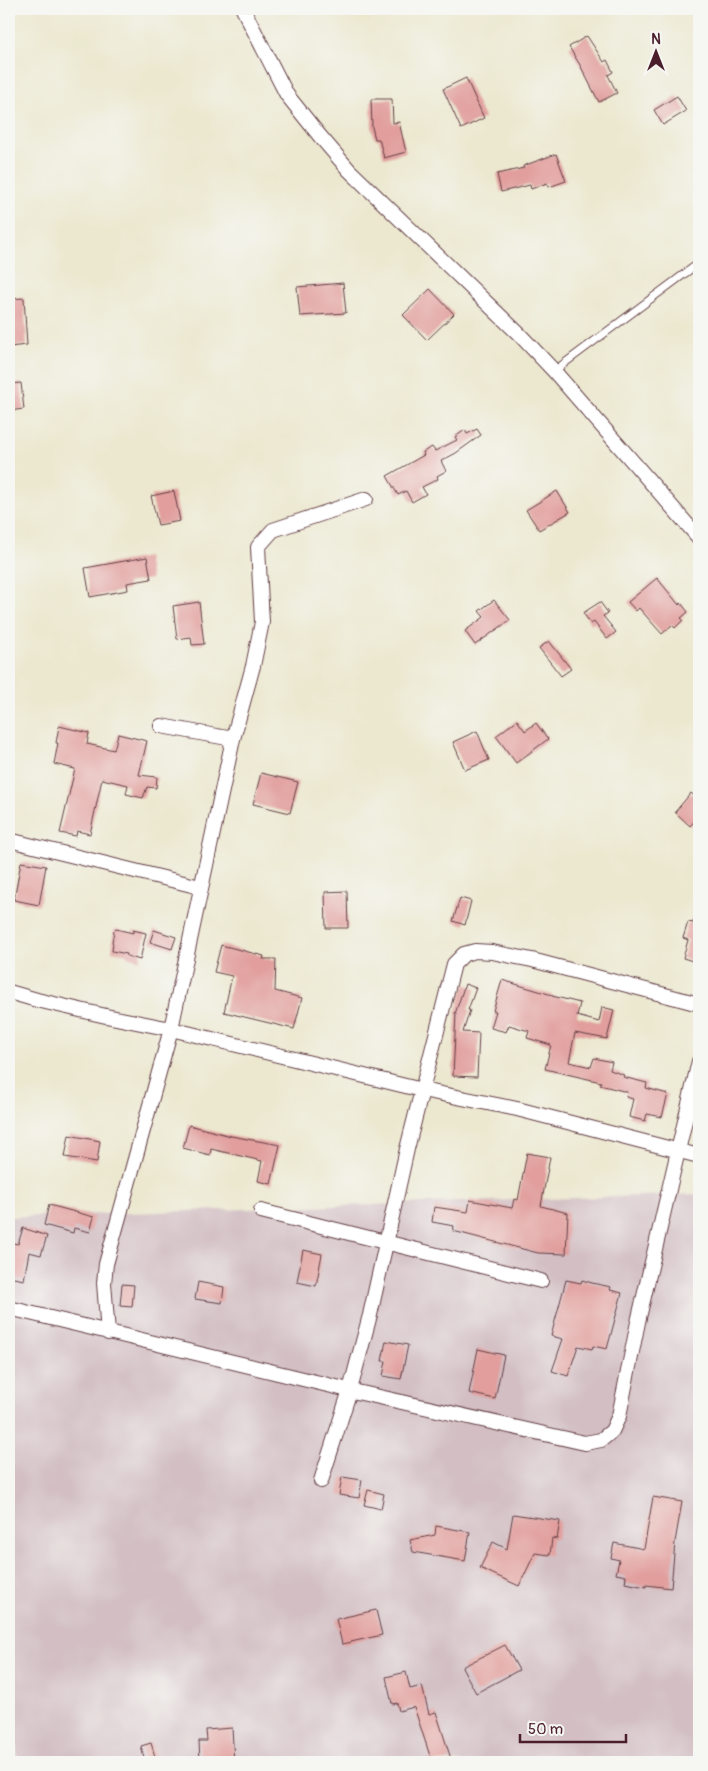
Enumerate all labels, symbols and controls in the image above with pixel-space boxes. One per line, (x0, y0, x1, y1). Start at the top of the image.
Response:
north arrow (630, 28, 680, 78)
text: N (651, 31, 661, 48)
scale bar (520, 1711, 627, 1743)
text: 50 m (528, 1720, 563, 1739)

